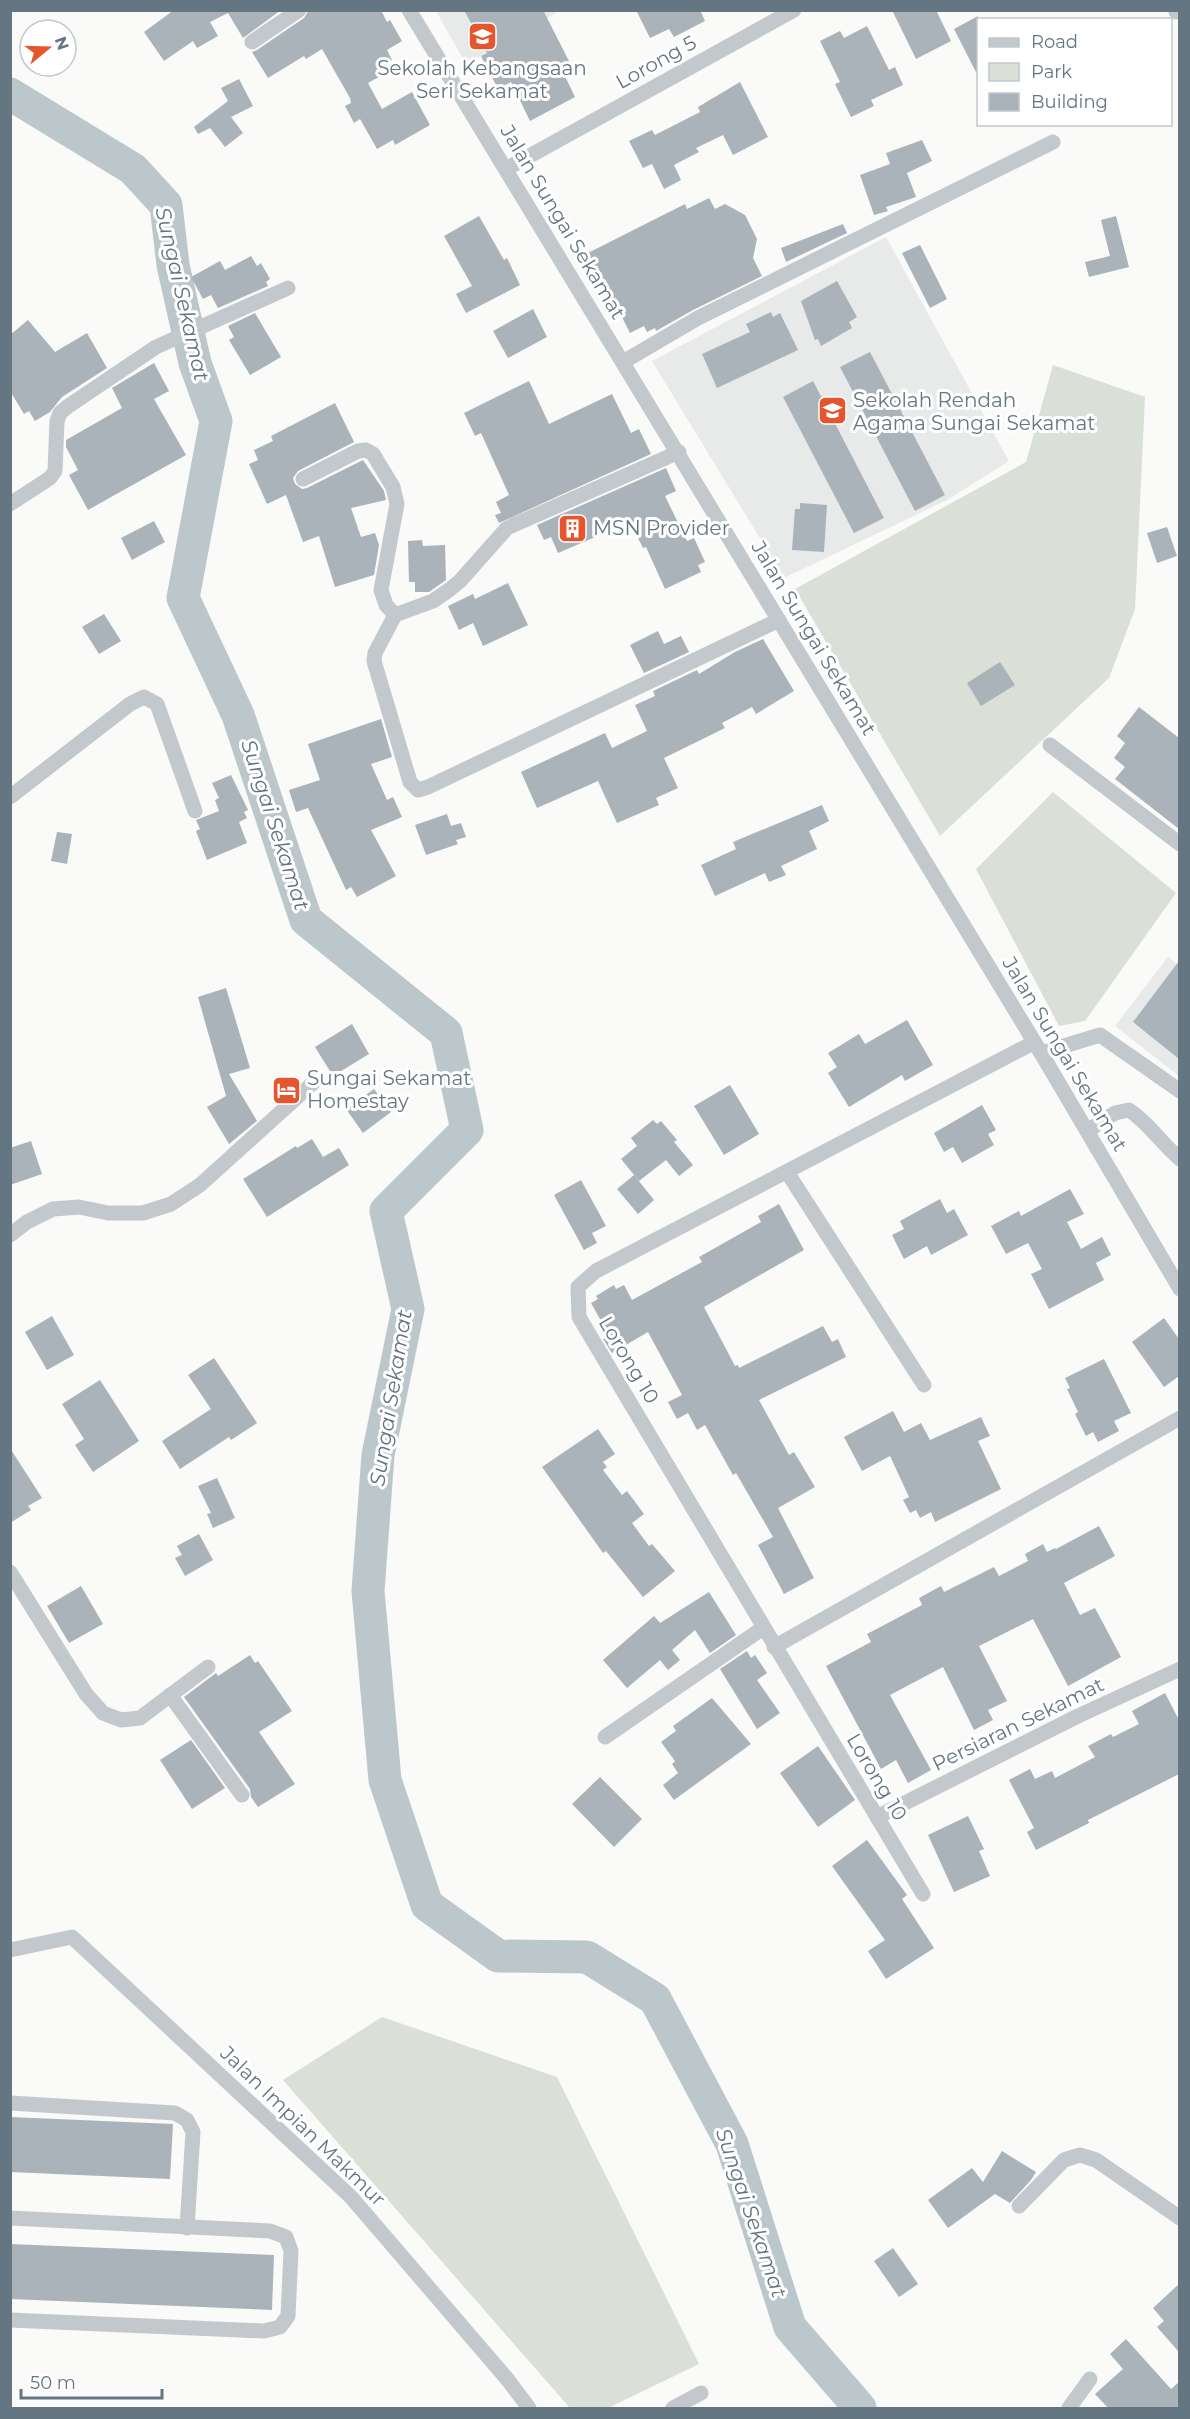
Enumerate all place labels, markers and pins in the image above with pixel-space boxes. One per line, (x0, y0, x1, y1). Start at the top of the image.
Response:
school or university icon: Sekolah Kebangsaan Seri Sekamat (466, 21, 498, 53)
place label: Sekolah Kebangsaan Seri Sekamat (377, 56, 587, 103)
place label: Sekolah Rendah Agama Sungai Sekamat (853, 388, 1095, 435)
school or university icon: Sekolah Rendah Agama Sungai Sekamat (816, 395, 848, 427)
building icon: MSN Provider (556, 512, 588, 544)
place label: MSN Provider (593, 516, 730, 540)
place label: Sungai Sekamat Homestay (307, 1066, 471, 1113)
hotel icon: Sungai Sekamat Homestay (270, 1074, 302, 1106)

